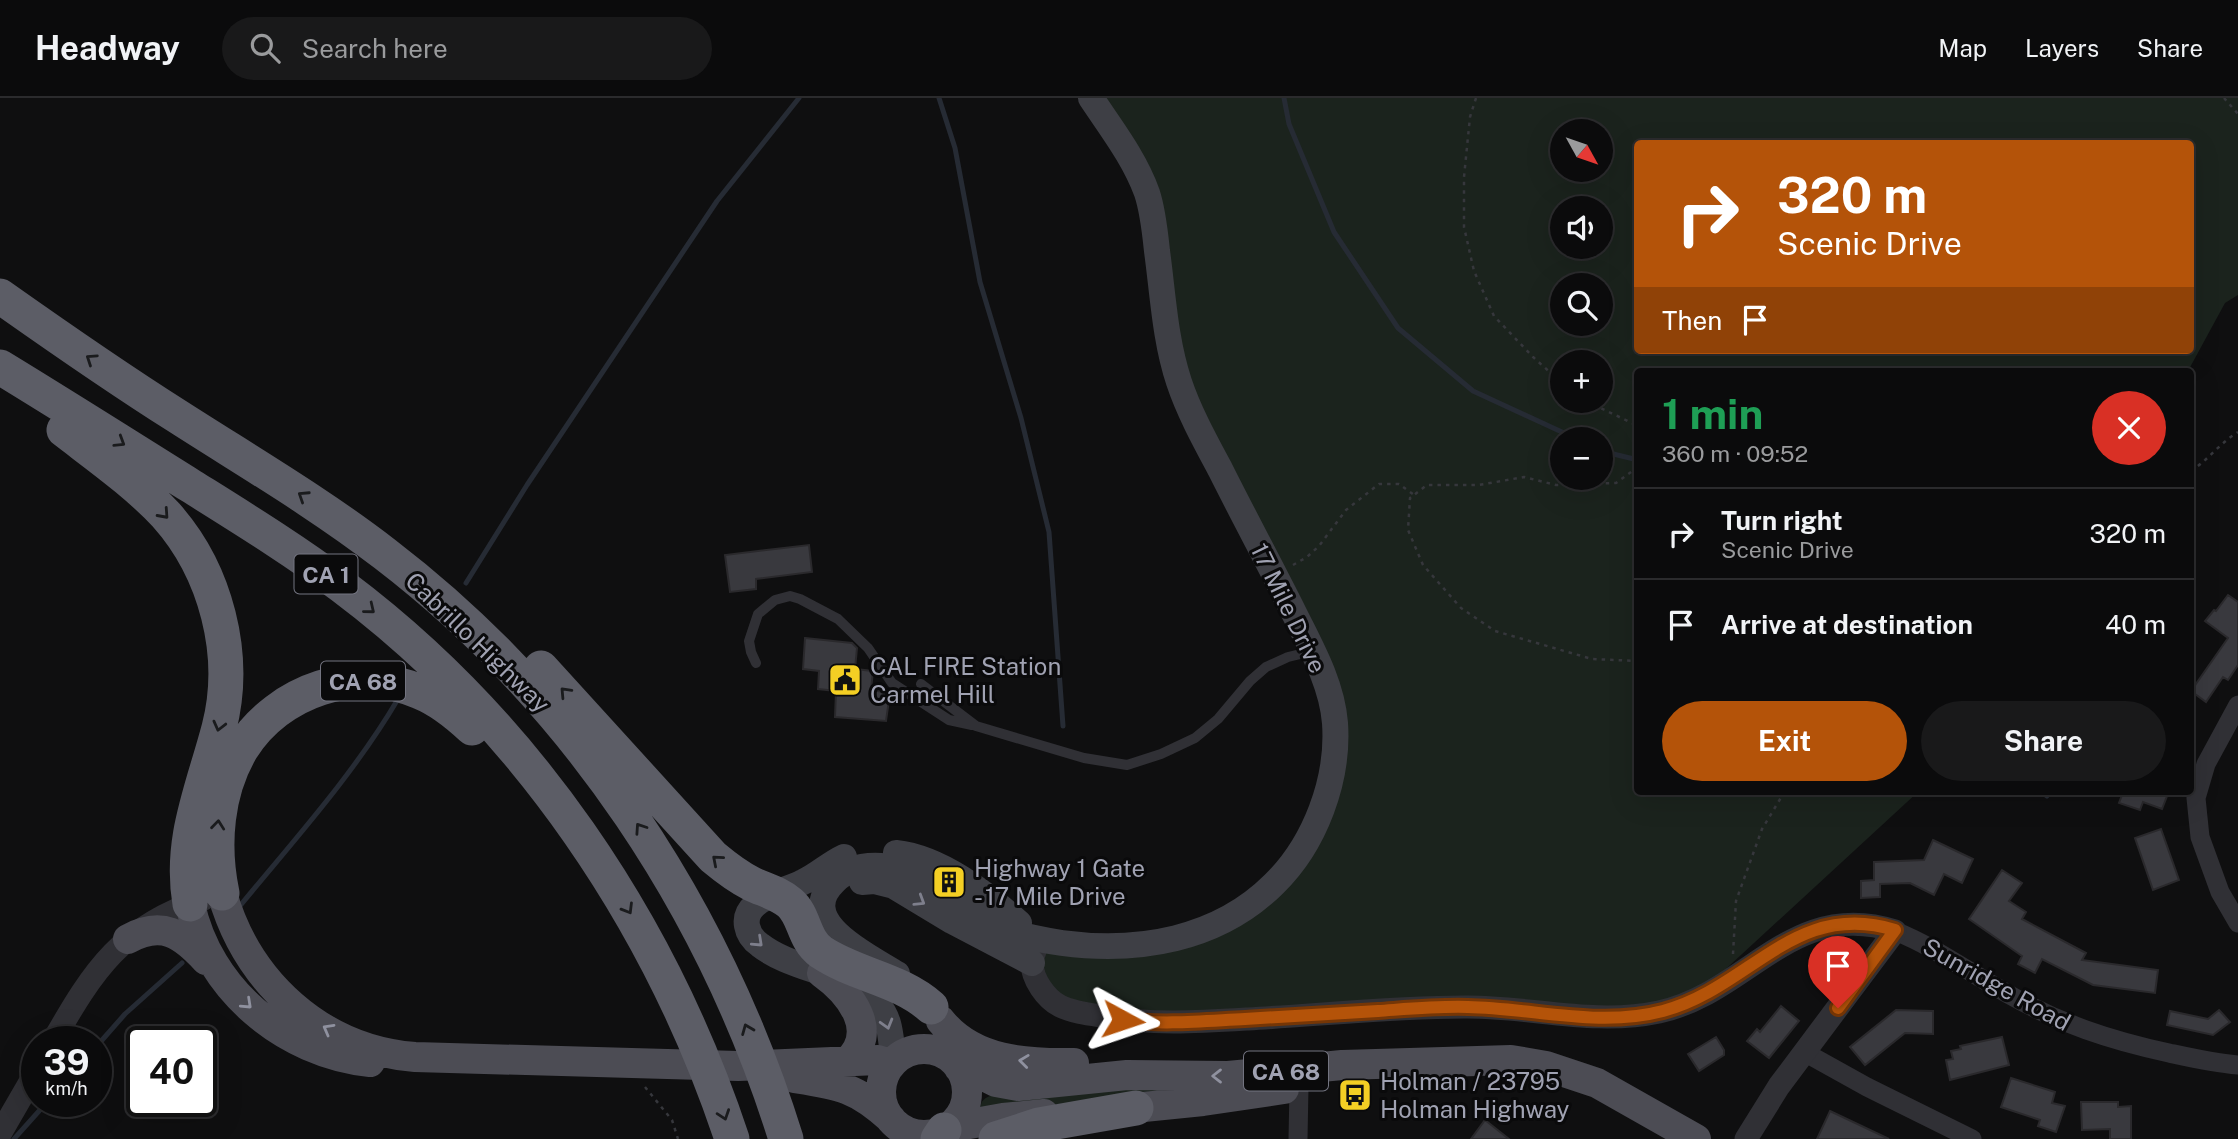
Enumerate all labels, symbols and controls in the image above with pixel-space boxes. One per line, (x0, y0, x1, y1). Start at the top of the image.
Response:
search box (222, 17, 712, 80)
text: Headway (35, 29, 180, 67)
icon: search (246, 29, 284, 67)
text: Search here (302, 33, 448, 64)
text: Map (1938, 34, 1987, 62)
text: Layers (2025, 34, 2099, 62)
text: Share (2137, 34, 2203, 62)
north arrow (1550, 119, 1614, 182)
map controls (1550, 119, 1613, 490)
text: 320 m (1777, 166, 1927, 224)
icon: right (1662, 168, 1753, 259)
button: sound (1550, 196, 1613, 259)
text: Scenic Drive (1777, 225, 1962, 262)
button: search (1550, 273, 1613, 336)
icon: arrive (1736, 301, 1774, 339)
text: Then (1662, 305, 1722, 336)
button: + (1550, 350, 1613, 413)
one-way arrow (86, 355, 99, 367)
text: 1 min (1662, 389, 1763, 438)
button: close (2092, 391, 2166, 465)
button: − (1550, 427, 1613, 490)
one-way arrow (112, 433, 125, 446)
text: 360 m · 09:52 (1662, 440, 1808, 467)
one-way arrow (297, 491, 310, 504)
text: Turn right (1721, 505, 1843, 536)
one-way arrow (156, 506, 169, 519)
icon: right (1662, 515, 1700, 553)
text: 320 m (2089, 518, 2166, 549)
text: Scenic Drive (1721, 536, 1854, 563)
street label: 17 Mile Drive (1246, 539, 1332, 677)
road number: CA 1 (294, 554, 358, 594)
street label: Cabrillo Highway (400, 566, 556, 718)
one-way arrow (363, 600, 375, 613)
icon: arrive (1662, 606, 1700, 644)
text: Arrive at destination (1721, 609, 1973, 640)
text: 40 m (2105, 609, 2166, 640)
place label: CAL FIRE Station Carmel Hill (870, 652, 1061, 708)
public building icon: CAL FIRE Station Carmel Hill (826, 661, 864, 699)
road number: CA 68 (321, 662, 405, 701)
one-way arrow (560, 687, 573, 700)
button: Exit (1662, 701, 1907, 781)
button: Share (1921, 701, 2166, 781)
one-way arrow (213, 720, 227, 732)
one-way arrow (210, 820, 225, 831)
one-way arrow (635, 823, 648, 836)
place label: Highway 1 Gate - 17 Mile Drive (974, 854, 1145, 910)
one-way arrow (713, 856, 726, 868)
building icon: Highway 1 Gate - 17 Mile Drive (930, 863, 968, 901)
one-way arrow (912, 893, 925, 906)
one-way arrow (620, 902, 633, 914)
street label: Sunridge Road (1918, 932, 2076, 1036)
one-way arrow (750, 934, 763, 946)
pin (1808, 936, 1868, 1008)
icon: arrive (1819, 947, 1857, 985)
position arrow (1086, 983, 1160, 1057)
one-way arrow (239, 995, 252, 1008)
one-way arrow (878, 1018, 893, 1030)
one-way arrow (741, 1023, 755, 1035)
one-way arrow (322, 1024, 335, 1037)
speed limit sign: 40 (126, 1026, 217, 1117)
text: 39 (43, 1042, 90, 1083)
road number: CA 68 (1244, 1052, 1328, 1090)
one-way arrow (1018, 1054, 1029, 1069)
place label: Holman / 23795 Holman Highway (1380, 1067, 1570, 1123)
one-way arrow (1212, 1068, 1223, 1083)
bus stop icon: Holman / 23795 Holman Highway (1336, 1076, 1374, 1114)
text: km/h (45, 1078, 88, 1099)
one-way arrow (716, 1108, 730, 1121)

